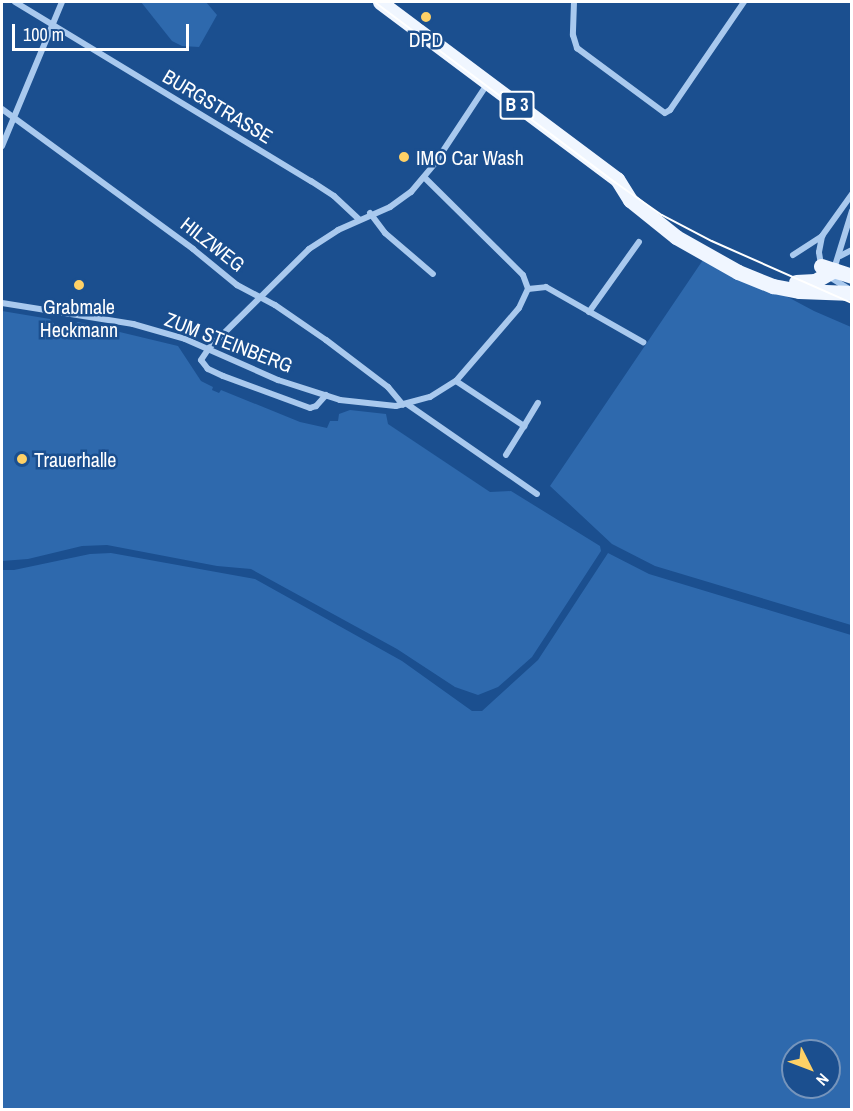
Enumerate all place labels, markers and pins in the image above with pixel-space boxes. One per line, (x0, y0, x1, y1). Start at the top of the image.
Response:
marker: DPD (419, 10, 433, 24)
place label: DPD (409, 27, 443, 51)
place label: IMO Car Wash (416, 145, 524, 169)
marker: IMO Car Wash (397, 150, 411, 164)
marker: Grabmale Heckmann (72, 278, 86, 292)
place label: Grabmale Heckmann (40, 294, 118, 341)
place label: Trauerhalle (34, 447, 116, 471)
marker: Trauerhalle (15, 452, 29, 466)

